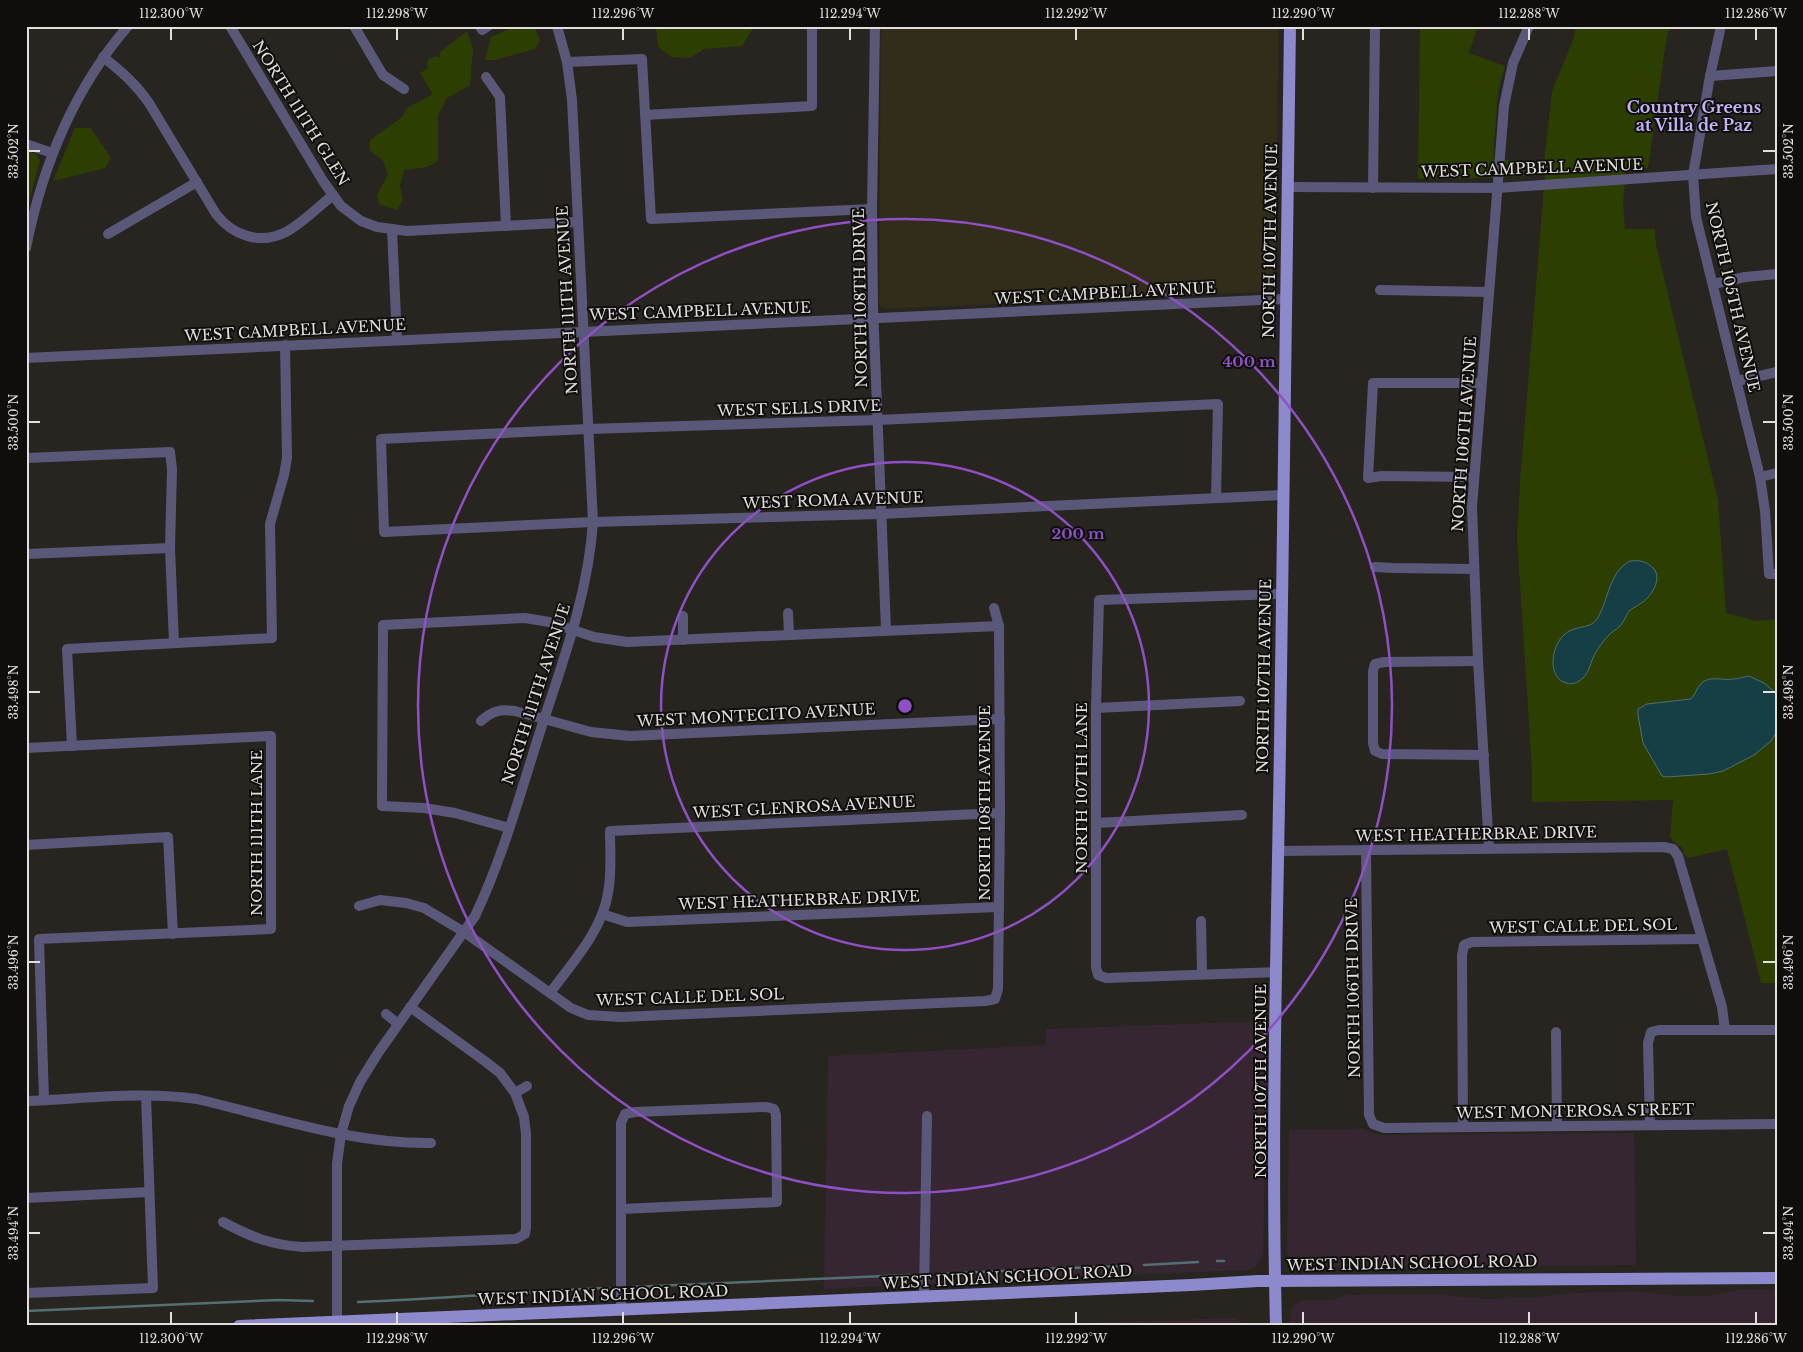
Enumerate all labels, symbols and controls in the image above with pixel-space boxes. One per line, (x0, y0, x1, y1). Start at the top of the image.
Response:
text: 112.300°W (139, 6, 204, 21)
text: 112.298°W (366, 6, 429, 21)
text: 112.296°W (592, 6, 655, 21)
text: 112.294°W (819, 6, 882, 21)
text: 112.292°W (1045, 6, 1108, 21)
text: 112.290°W (1271, 6, 1335, 21)
text: 112.288°W (1498, 6, 1561, 21)
text: 112.286°W (1725, 6, 1788, 21)
street label: NORTH 111TH GLEN (249, 37, 353, 189)
district label: Country Greens at Villa de Paz (1627, 97, 1761, 135)
text: 33.502°N (6, 123, 21, 179)
text: 33.502°N (1781, 123, 1796, 179)
street label: NORTH 107TH AVENUE (1259, 144, 1281, 338)
street label: WEST CAMPBELL AVENUE (1420, 155, 1643, 181)
street label: NORTH 105TH AVENUE (1702, 200, 1764, 394)
street label: NORTH 111TH AVENUE (553, 205, 581, 395)
street label: NORTH 108TH DRIVE (849, 208, 871, 388)
street label: WEST CAMPBELL AVENUE (993, 278, 1216, 308)
street label: WEST CAMPBELL AVENUE (588, 298, 811, 324)
street label: WEST CAMPBELL AVENUE (183, 315, 406, 345)
street label: NORTH 106TH AVENUE (1448, 335, 1480, 532)
text: 400 m (1222, 352, 1276, 371)
text: 33.500°N (6, 393, 21, 450)
text: 33.500°N (1781, 393, 1796, 450)
street label: WEST SELLS DRIVE (716, 396, 881, 420)
street label: WEST ROMA AVENUE (741, 487, 924, 513)
text: 200 m (1052, 524, 1105, 543)
street label: NORTH 107TH AVENUE (1253, 579, 1275, 773)
street label: NORTH 111TH AVENUE (498, 601, 574, 787)
text: 33.498°N (6, 664, 21, 719)
text: 33.498°N (1781, 664, 1796, 719)
centre of rings (896, 697, 914, 715)
street label: WEST MONTECITO AVENUE (635, 699, 876, 731)
street label: NORTH 107TH LANE (1072, 702, 1091, 874)
street label: NORTH 108TH AVENUE (975, 705, 994, 901)
street label: NORTH 111TH LANE (247, 750, 266, 916)
street label: WEST GLENROSA AVENUE (691, 792, 916, 822)
street label: WEST HEATHERBRAE DRIVE (1354, 822, 1597, 846)
street label: WEST HEATHERBRAE DRIVE (677, 886, 920, 914)
street label: NORTH 106TH DRIVE (1342, 898, 1364, 1078)
street label: WEST CALLE DEL SOL (1488, 915, 1677, 937)
text: 33.496°N (6, 934, 21, 990)
text: 33.496°N (1781, 934, 1796, 990)
street label: WEST CALLE DEL SOL (595, 984, 784, 1010)
street label: NORTH 107TH AVENUE (1251, 984, 1270, 1178)
street label: WEST MONTEROSA STREET (1455, 1099, 1694, 1123)
text: 33.494°N (6, 1206, 21, 1260)
text: 33.494°N (1781, 1206, 1796, 1260)
street label: WEST INDIAN SCHOOL ROAD (1285, 1251, 1538, 1275)
street label: WEST INDIAN SCHOOL ROAD (880, 1261, 1133, 1293)
street label: WEST INDIAN SCHOOL ROAD (476, 1281, 729, 1309)
text: 112.300°W (139, 1331, 204, 1346)
text: 112.298°W (366, 1331, 429, 1346)
text: 112.296°W (592, 1331, 655, 1346)
text: 112.294°W (819, 1331, 882, 1346)
text: 112.292°W (1045, 1331, 1108, 1346)
text: 112.290°W (1271, 1331, 1335, 1346)
text: 112.288°W (1498, 1331, 1561, 1346)
text: 112.286°W (1725, 1331, 1788, 1346)

